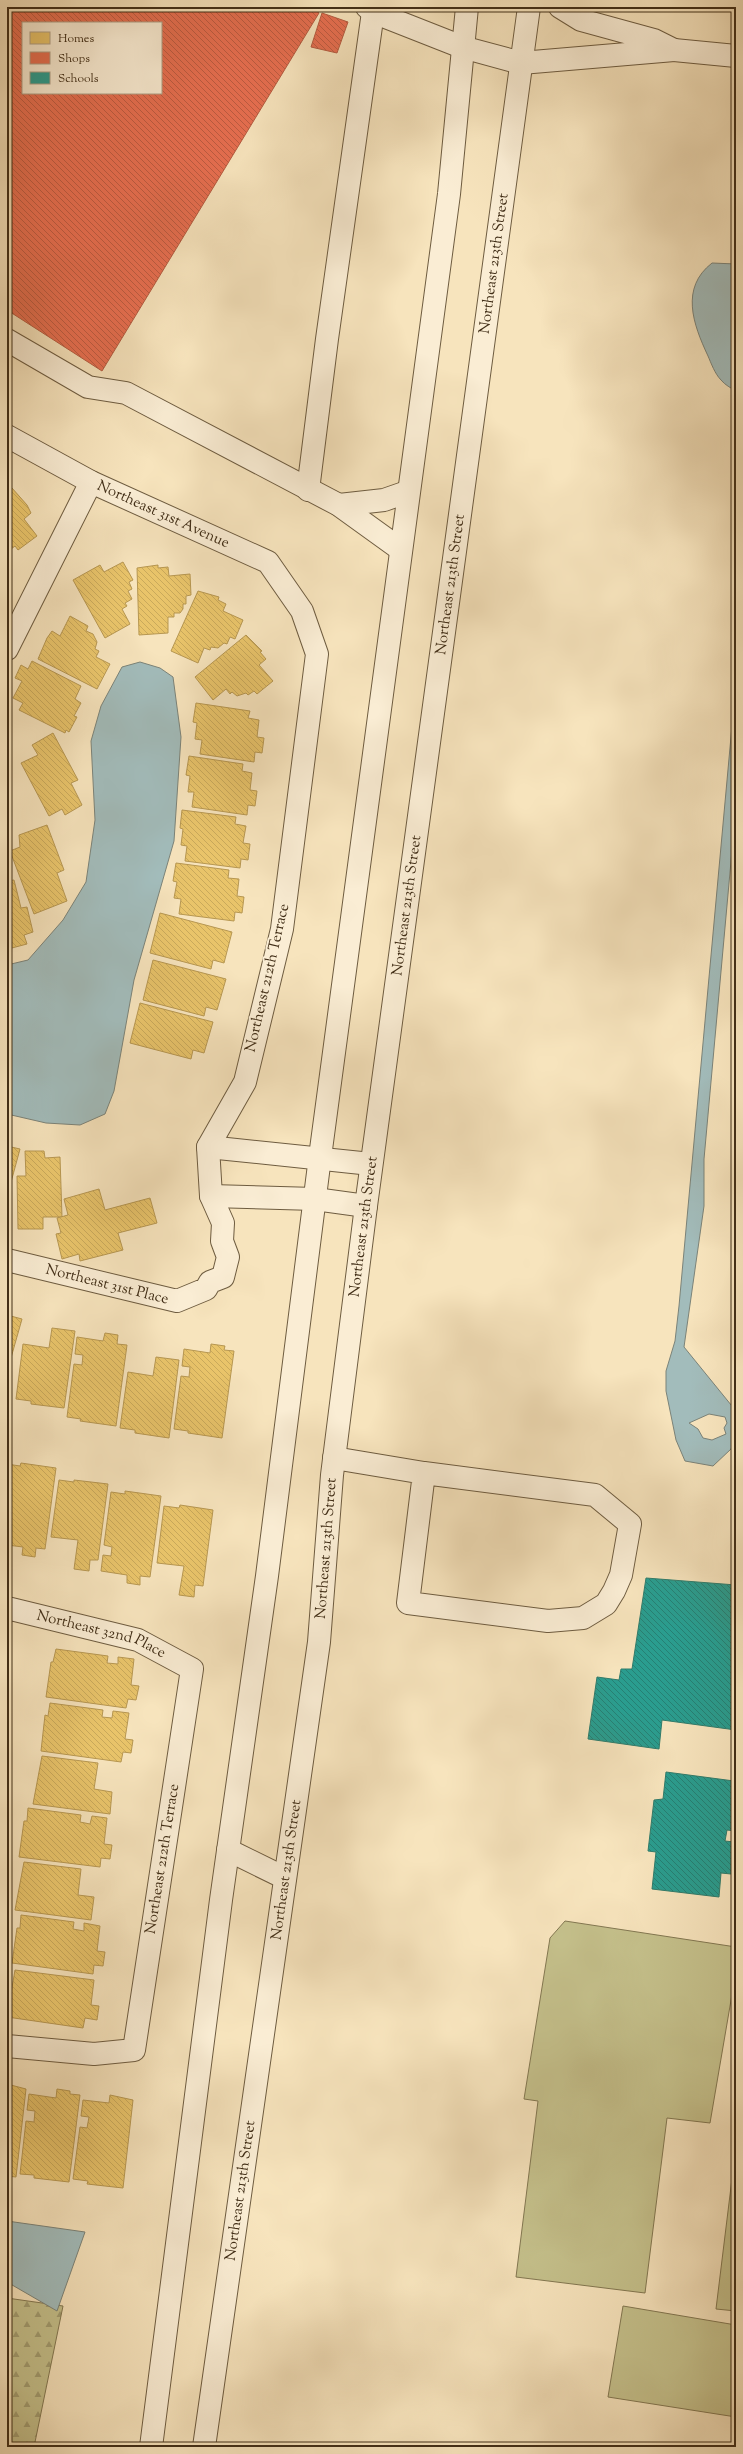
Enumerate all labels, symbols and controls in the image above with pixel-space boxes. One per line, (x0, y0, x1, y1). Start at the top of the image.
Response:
legend (22, 22, 162, 94)
text: Homes (58, 30, 94, 48)
text: Shops (58, 50, 90, 68)
text: Schools (58, 70, 99, 88)
street label: Northeast 213th Street (474, 192, 514, 335)
street label: Northeast 31st Avenue (94, 476, 233, 554)
street label: Northeast 213th Street (431, 513, 470, 656)
street label: Northeast 213th Street (387, 834, 427, 977)
street label: Northeast 212th Terrace (241, 902, 295, 1054)
street label: Northeast 213th Street (344, 1155, 383, 1298)
street label: Northeast 31st Place (43, 1260, 171, 1310)
street label: Northeast 213th Street (310, 1477, 342, 1620)
street label: Northeast 32nd Place (35, 1605, 170, 1664)
street label: Northeast 212th Terrace (141, 1782, 185, 1936)
street label: Northeast 213th Street (266, 1798, 307, 1941)
street label: Northeast 213th Street (220, 2119, 261, 2262)

